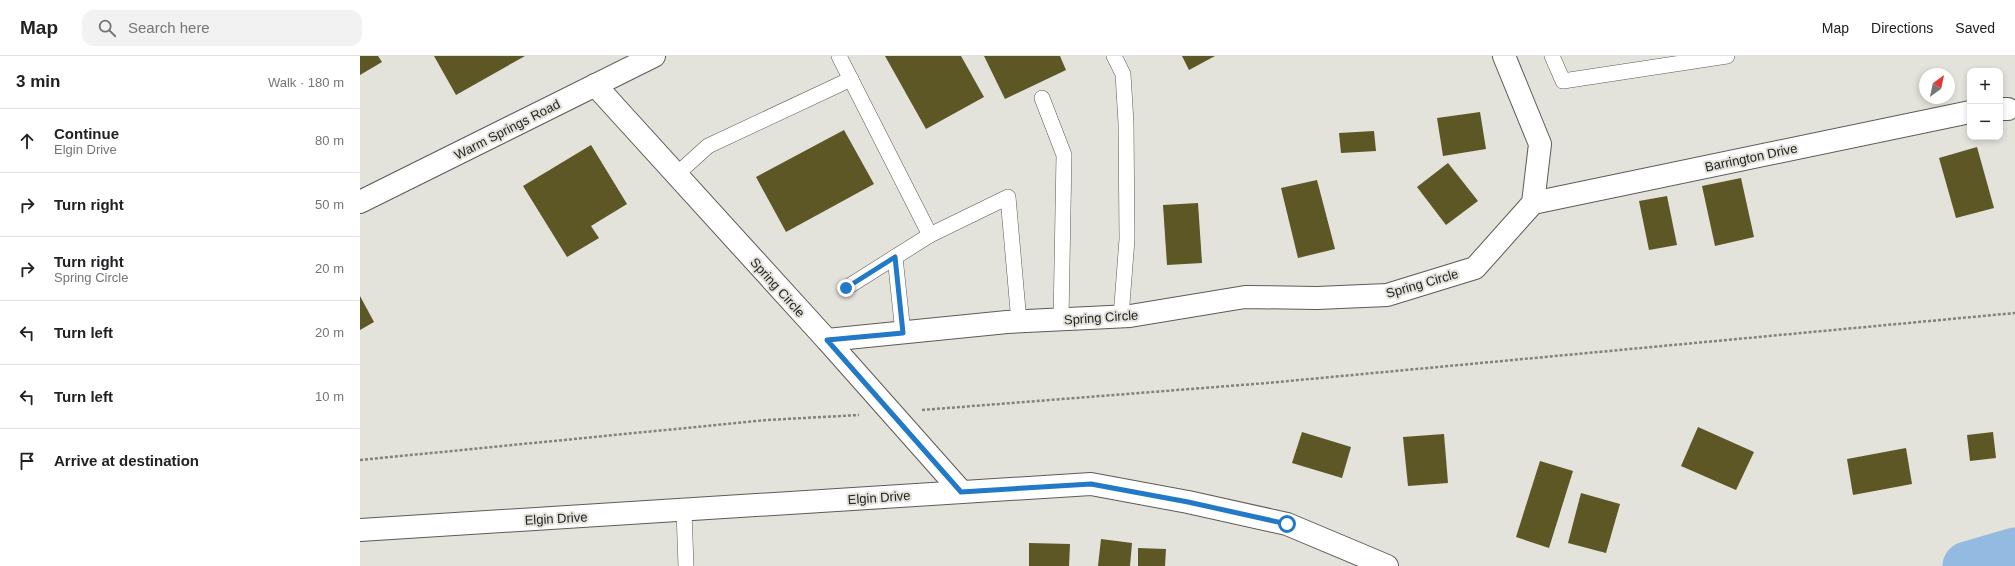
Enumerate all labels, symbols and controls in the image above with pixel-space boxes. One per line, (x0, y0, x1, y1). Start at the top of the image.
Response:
search box (82, 10, 362, 46)
text: Map (20, 17, 58, 38)
icon: search (96, 17, 118, 39)
text: Search here (128, 19, 210, 36)
text: Map (1822, 20, 1849, 36)
text: Directions (1871, 20, 1933, 36)
text: Saved (1955, 20, 1995, 36)
north arrow (1919, 68, 1955, 104)
map controls (1967, 68, 2003, 140)
button: + (1967, 68, 2003, 104)
text: 3 min (16, 72, 60, 91)
text: Walk · 180 m (268, 75, 344, 90)
street label: Warm Springs Road (452, 96, 563, 163)
button: − (1967, 104, 2003, 140)
text: Continue (54, 125, 119, 142)
icon: ahead (16, 130, 38, 152)
text: 80 m (315, 133, 344, 148)
street label: Barrington Drive (1704, 140, 1799, 175)
text: Elgin Drive (54, 142, 117, 157)
icon: right (16, 194, 38, 216)
text: Turn right (54, 196, 124, 213)
text: 50 m (315, 197, 344, 212)
text: Turn right (54, 253, 124, 270)
street label: Spring Circle (747, 255, 808, 320)
icon: right (16, 258, 38, 280)
text: 20 m (315, 261, 344, 276)
street label: Spring Circle (1384, 266, 1460, 301)
text: Spring Circle (54, 270, 128, 285)
route end (837, 279, 855, 297)
street label: Spring Circle (1063, 307, 1139, 328)
icon: left (16, 322, 38, 344)
text: Turn left (54, 324, 113, 341)
text: 20 m (315, 325, 344, 340)
icon: left (16, 386, 38, 408)
text: Turn left (54, 388, 113, 405)
text: 10 m (315, 389, 344, 404)
icon: arrive (16, 450, 38, 472)
text: Arrive at destination (54, 452, 199, 469)
street label: Elgin Drive (847, 488, 911, 507)
street label: Elgin Drive (524, 509, 588, 528)
route start (1278, 515, 1296, 533)

